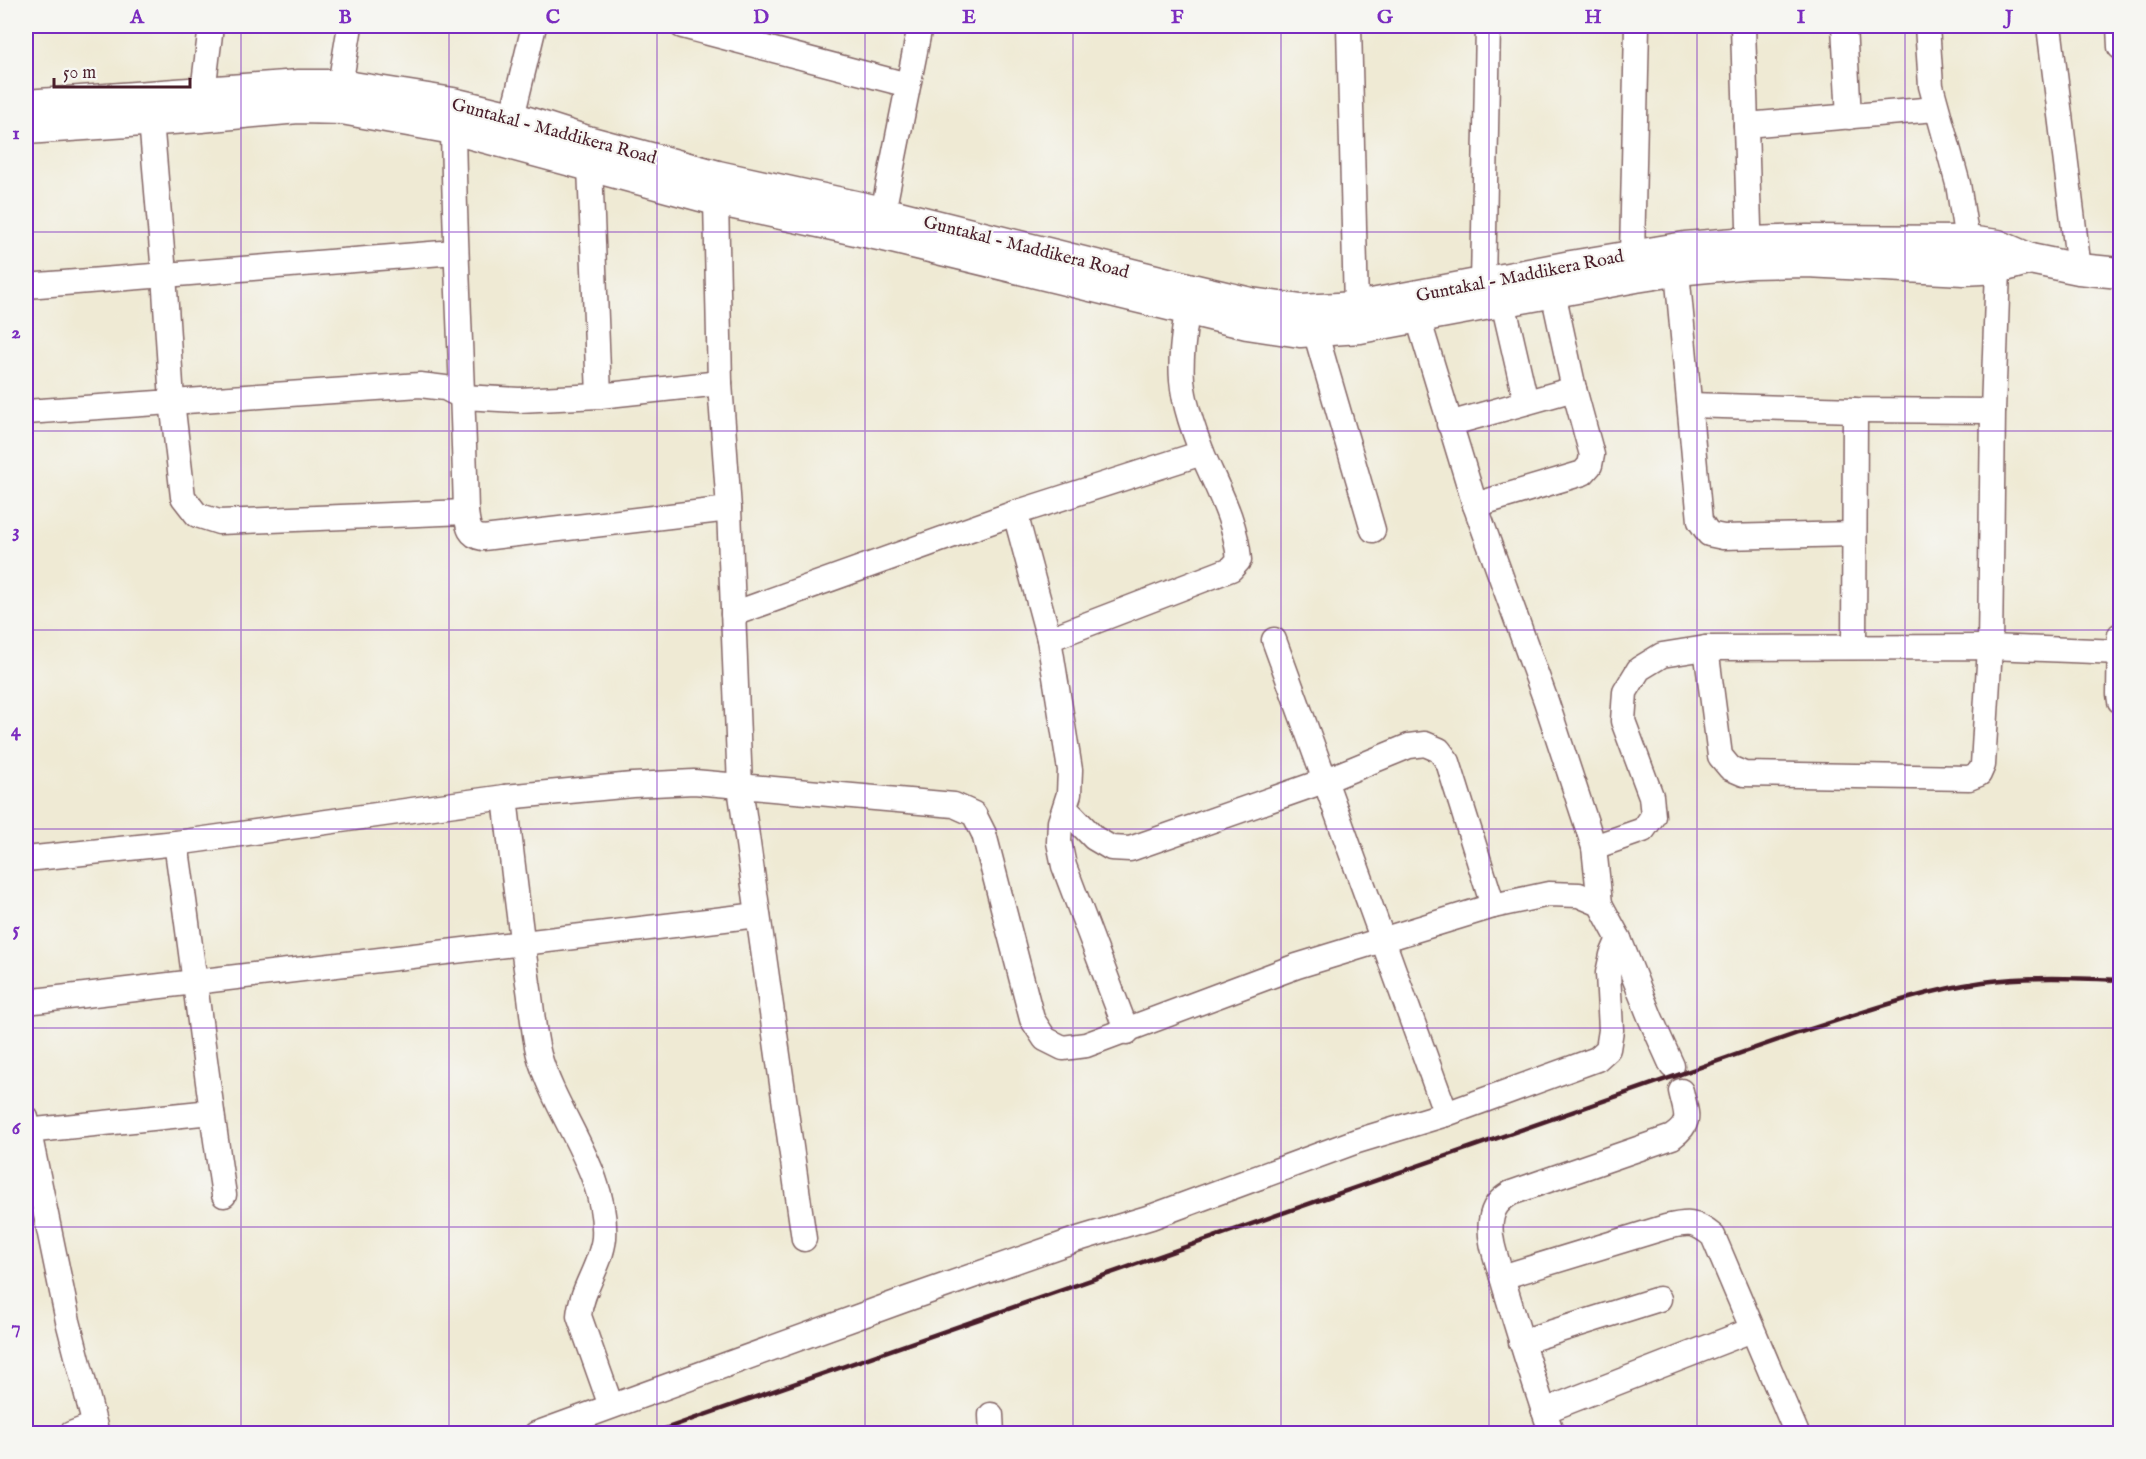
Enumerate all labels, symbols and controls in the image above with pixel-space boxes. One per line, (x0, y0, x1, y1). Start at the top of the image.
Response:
text: A (129, 5, 145, 30)
text: B (338, 5, 352, 30)
text: C (546, 5, 560, 30)
text: D (753, 5, 769, 30)
text: E (962, 5, 976, 30)
text: F (1171, 5, 1184, 30)
text: G (1377, 5, 1394, 30)
text: H (1584, 5, 1602, 30)
text: I (1797, 5, 1806, 30)
text: J (2002, 5, 2014, 30)
scale bar (54, 51, 190, 89)
text: 50 m (63, 62, 96, 85)
street label: Guntakal - Maddikera Road (449, 94, 659, 171)
text: 1 (12, 121, 20, 146)
street label: Guntakal - Maddikera Road (921, 211, 1132, 285)
street label: Guntakal - Maddikera Road (1414, 245, 1626, 308)
text: 2 (11, 320, 21, 345)
text: 3 (12, 519, 20, 544)
text: 4 (11, 718, 22, 743)
text: 5 (12, 917, 20, 942)
text: 6 (12, 1116, 22, 1141)
text: 7 (11, 1315, 21, 1340)

